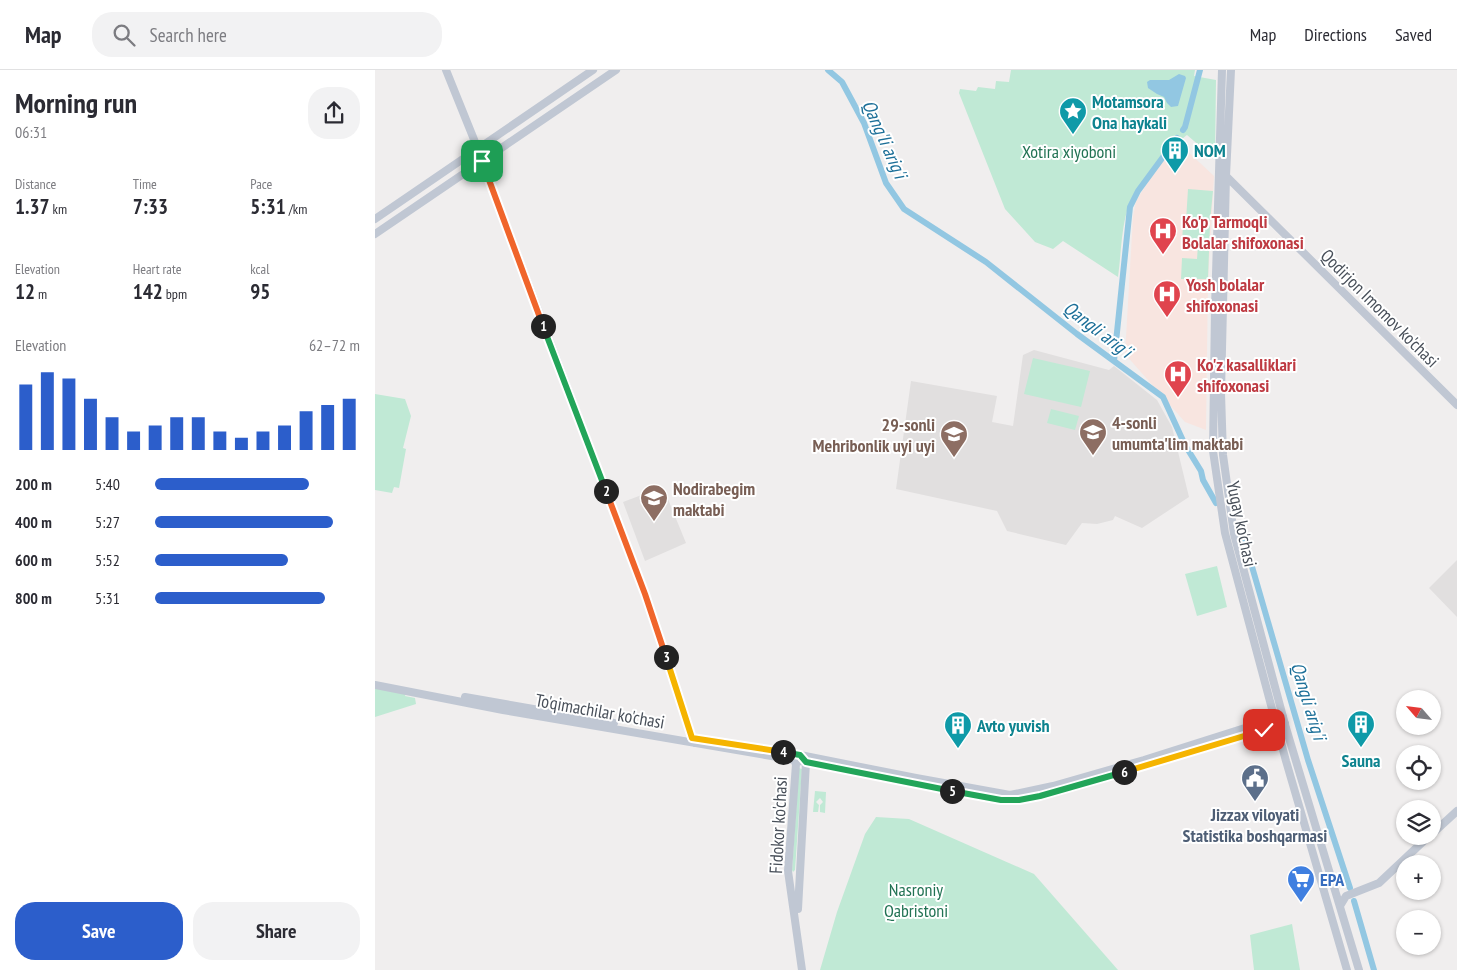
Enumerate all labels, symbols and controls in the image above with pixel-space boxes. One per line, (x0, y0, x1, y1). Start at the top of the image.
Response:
search box (92, 12, 442, 57)
text: Map (25, 19, 62, 50)
icon: search (110, 21, 138, 49)
text: Search here (150, 23, 227, 47)
text: Map (1250, 23, 1276, 46)
text: Directions (1304, 23, 1367, 46)
text: Saved (1395, 23, 1432, 46)
text: Morning run (15, 84, 137, 121)
button: share (308, 87, 360, 139)
place label: Motamsora Ona haykali (1092, 90, 1167, 134)
water label: Qang'li arig'i (857, 96, 914, 185)
place icon: Motamsora Ona haykali (1058, 96, 1088, 135)
text: 06:31 (15, 122, 47, 142)
building icon: NOM (1160, 135, 1190, 174)
place label: NOM (1194, 139, 1226, 162)
pin (461, 140, 503, 182)
park label: Xotira xiyoboni (1022, 140, 1116, 163)
icon: arrive (468, 147, 496, 175)
text: Distance (15, 175, 56, 193)
text: Time (133, 175, 157, 193)
text: Pace (250, 175, 272, 193)
text: 1.37 (15, 193, 50, 220)
text: 7:33 (133, 193, 168, 220)
text: 5:31 (250, 193, 286, 220)
text: km (50, 200, 67, 218)
text: /km (286, 200, 307, 218)
place label: Ko'p Tarmoqli Bolalar shifoxonasi (1182, 210, 1304, 254)
hospital icon: Ko'p Tarmoqli Bolalar shifoxonasi (1148, 216, 1178, 255)
street label: Qodirjon Imomov ko'chasi (1316, 244, 1444, 372)
text: Elevation (15, 260, 60, 278)
text: Heart rate (133, 260, 182, 278)
text: kcal (250, 260, 269, 278)
place label: Yosh bolalar shifoxonasi (1185, 273, 1265, 317)
text: 12 (15, 278, 35, 305)
text: 142 (133, 278, 163, 305)
text: 95 (250, 278, 270, 305)
hospital icon: Yosh bolalar shifoxonasi (1152, 279, 1182, 318)
text: m (35, 285, 47, 303)
text: bpm (163, 285, 187, 303)
water label: Qangli arig'i (1059, 295, 1139, 364)
pin: 1 (531, 314, 555, 338)
text: 1 (540, 317, 547, 335)
text: Elevation (15, 335, 66, 355)
text: 62–72 m (309, 335, 360, 355)
place label: Ko'z kasalliklari shifoxonasi (1197, 353, 1296, 397)
hospital icon: Ko'z kasalliklari shifoxonasi (1163, 359, 1193, 398)
place label: 4-sonli umumta'lim maktabi (1112, 411, 1243, 455)
place label: 29-sonli Mehribonlik uyi uyi (813, 413, 935, 457)
school or university icon: 4-sonli umumta'lim maktabi (1078, 417, 1108, 456)
school or university icon: 29-sonli Mehribonlik uyi uyi (939, 419, 969, 458)
text: 200 m (15, 474, 52, 494)
text: 5:40 (95, 474, 120, 494)
place label: Nodirabegim maktabi (673, 477, 755, 521)
pin: 2 (593, 478, 619, 504)
street label: Yugay ko'chasi (1222, 479, 1262, 569)
text: 2 (603, 482, 610, 500)
school or university icon: Nodirabegim maktabi (639, 483, 669, 522)
text: 400 m (15, 512, 52, 532)
text: 5:27 (95, 512, 120, 532)
text: 600 m (15, 550, 52, 570)
text: 5:52 (95, 550, 120, 570)
text: 800 m (15, 588, 52, 608)
text: 5:31 (95, 588, 120, 608)
pin: 3 (653, 644, 679, 670)
text: 3 (663, 648, 670, 666)
water label: Qangli arig'i (1286, 659, 1333, 745)
street label: To'qimachilar ko'chasi (534, 688, 666, 734)
north arrow (1396, 690, 1441, 735)
map controls (1396, 690, 1441, 955)
pin (1243, 709, 1285, 751)
building icon: Sauna (1346, 709, 1376, 748)
building icon: Avto yuvish (943, 710, 973, 749)
place label: Avto yuvish (976, 714, 1050, 737)
icon: check (1250, 716, 1278, 744)
pin: 4 (771, 740, 795, 764)
text: 4 (780, 743, 787, 761)
button: locate (1396, 745, 1441, 790)
place label: Sauna (1342, 749, 1380, 772)
pin: 6 (1111, 760, 1137, 784)
text: 6 (1121, 763, 1128, 781)
public building icon: Jizzax viloyati Statistika boshqarmasi (1240, 763, 1270, 802)
street label: Fidokor ko'chasi (764, 776, 792, 874)
pin: 5 (939, 778, 965, 804)
text: 5 (949, 782, 956, 800)
button: layers (1396, 800, 1441, 845)
place label: Jizzax viloyati Statistika boshqarmasi (1183, 803, 1327, 847)
button: + (1396, 855, 1441, 900)
supermarket icon: EPA (1286, 864, 1316, 903)
place label: EPA (1320, 868, 1345, 891)
park label: Nasroniy Qabristoni (884, 878, 948, 922)
button: Save (15, 902, 183, 960)
button: Share (193, 902, 360, 960)
button: − (1396, 910, 1441, 955)

